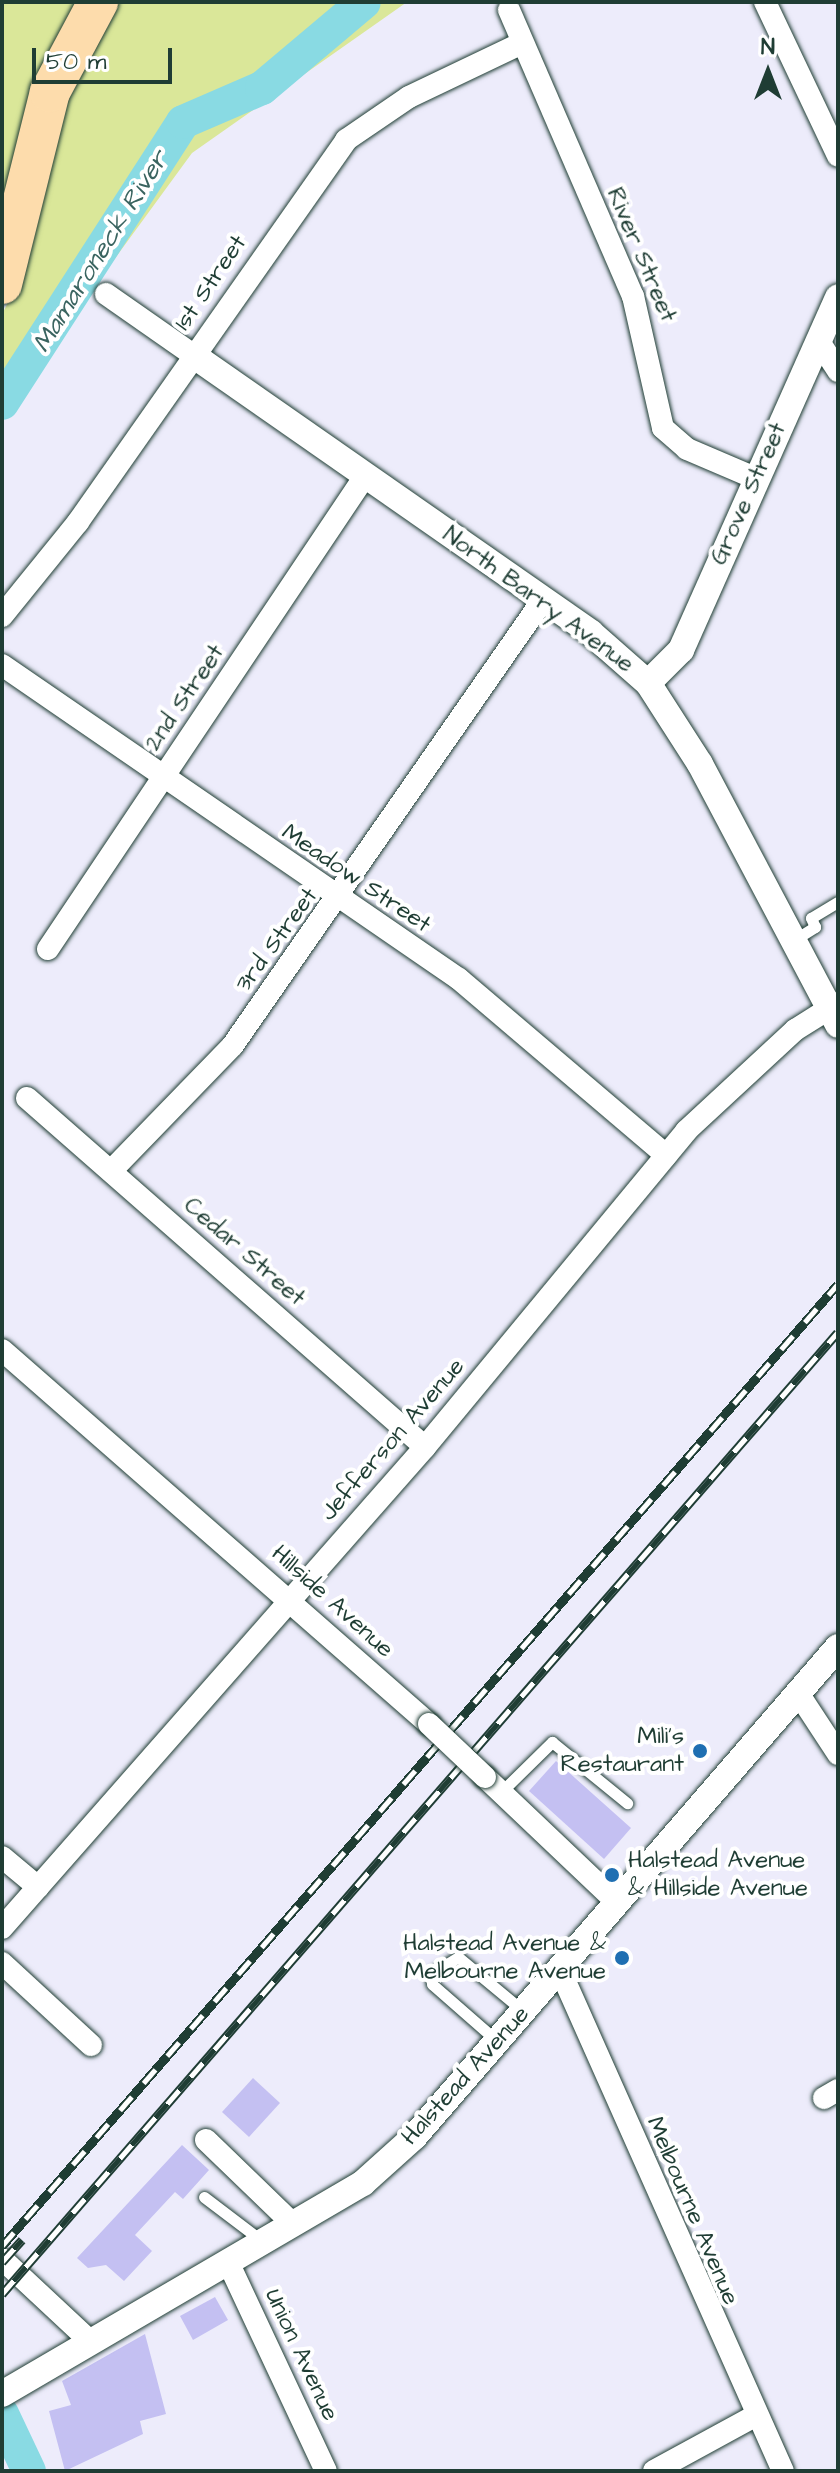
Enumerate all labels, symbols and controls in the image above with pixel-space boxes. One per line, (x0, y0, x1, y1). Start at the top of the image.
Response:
scale bar (36, 32, 176, 82)
north arrow (728, 32, 808, 112)
text: N (761, 32, 775, 63)
text: 50 m (46, 45, 106, 79)
water label: Mamaroneck River (26, 146, 176, 358)
street label: River Street (600, 184, 682, 326)
street label: 1st Street (169, 230, 253, 336)
street label: Grove Street (705, 419, 793, 569)
street label: North Barry Avenue (437, 521, 639, 679)
street label: 2nd Street (139, 640, 231, 756)
street label: Meadow Street (276, 818, 436, 940)
street label: 3rd Street (230, 882, 324, 998)
street label: Cedar Street (177, 1191, 311, 1313)
street label: Jefferson Avenue (315, 1353, 471, 1527)
street label: Hillside Avenue (265, 1540, 399, 1664)
place label: Mili's Restaurant (561, 1723, 684, 1779)
marker: Mili's Restaurant (691, 1742, 709, 1760)
place label: Halstead Avenue & Hillside Avenue (628, 1847, 808, 1903)
marker: Halstead Avenue & Hillside Avenue (603, 1866, 621, 1884)
place label: Halstead Avenue & Melbourne Avenue (403, 1930, 606, 1986)
marker: Halstead Avenue & Melbourne Avenue (613, 1949, 631, 1967)
street label: Halstead Avenue (396, 2000, 536, 2152)
street label: Melbourne Avenue (639, 2113, 745, 2309)
street label: Union Avenue (258, 2284, 344, 2426)

